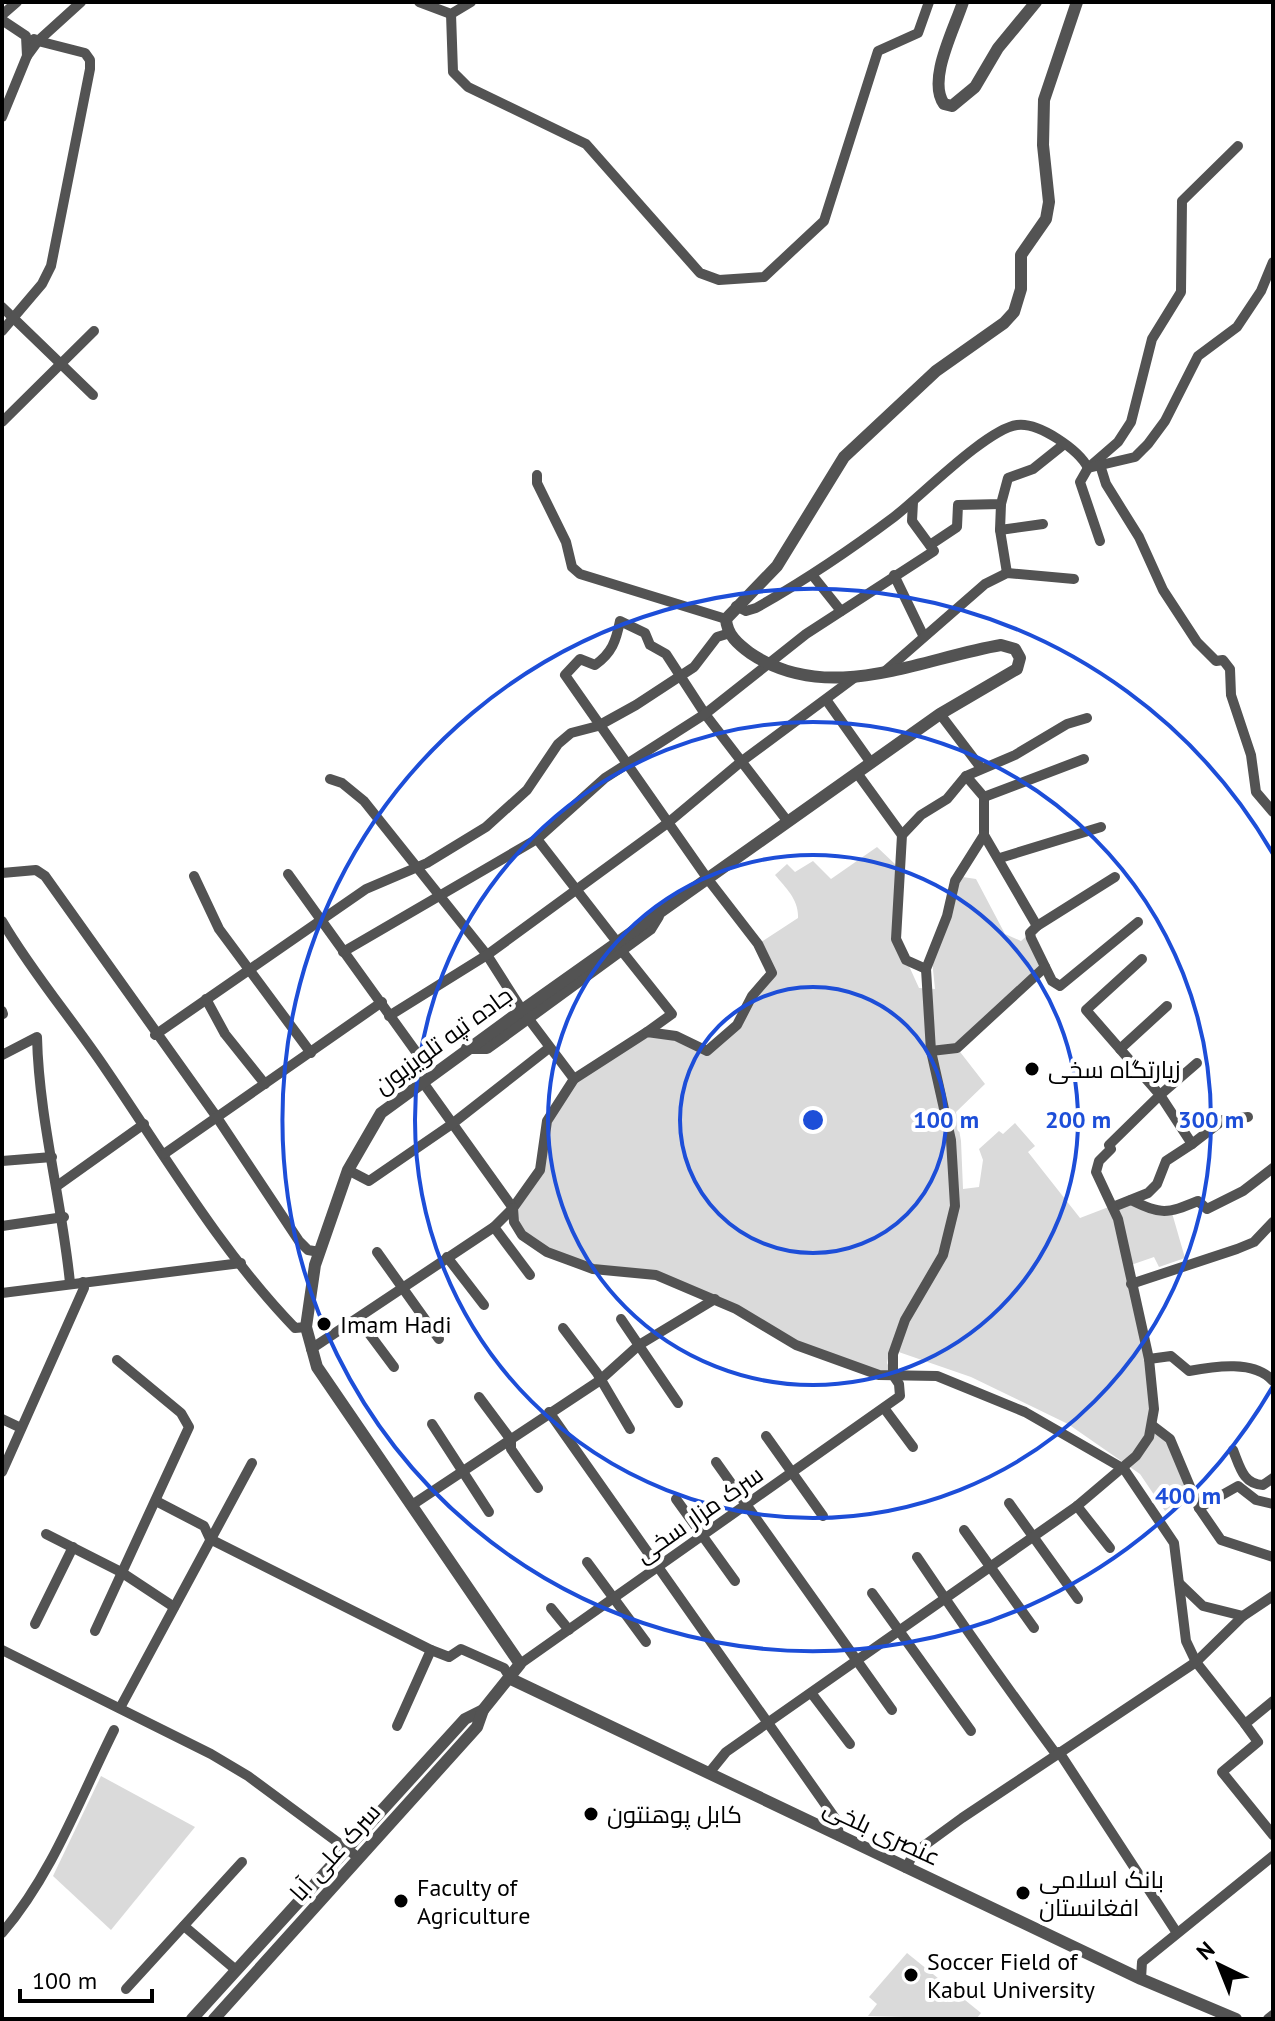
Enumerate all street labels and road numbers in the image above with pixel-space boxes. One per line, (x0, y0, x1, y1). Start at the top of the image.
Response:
street label: جاده تپه تلویزیون (368, 979, 518, 1101)
street label: سرک مزار سخی (629, 1459, 769, 1569)
street label: عنصری بلخی (819, 1791, 945, 1873)
street label: سرک علی آبا (283, 1797, 387, 1907)

